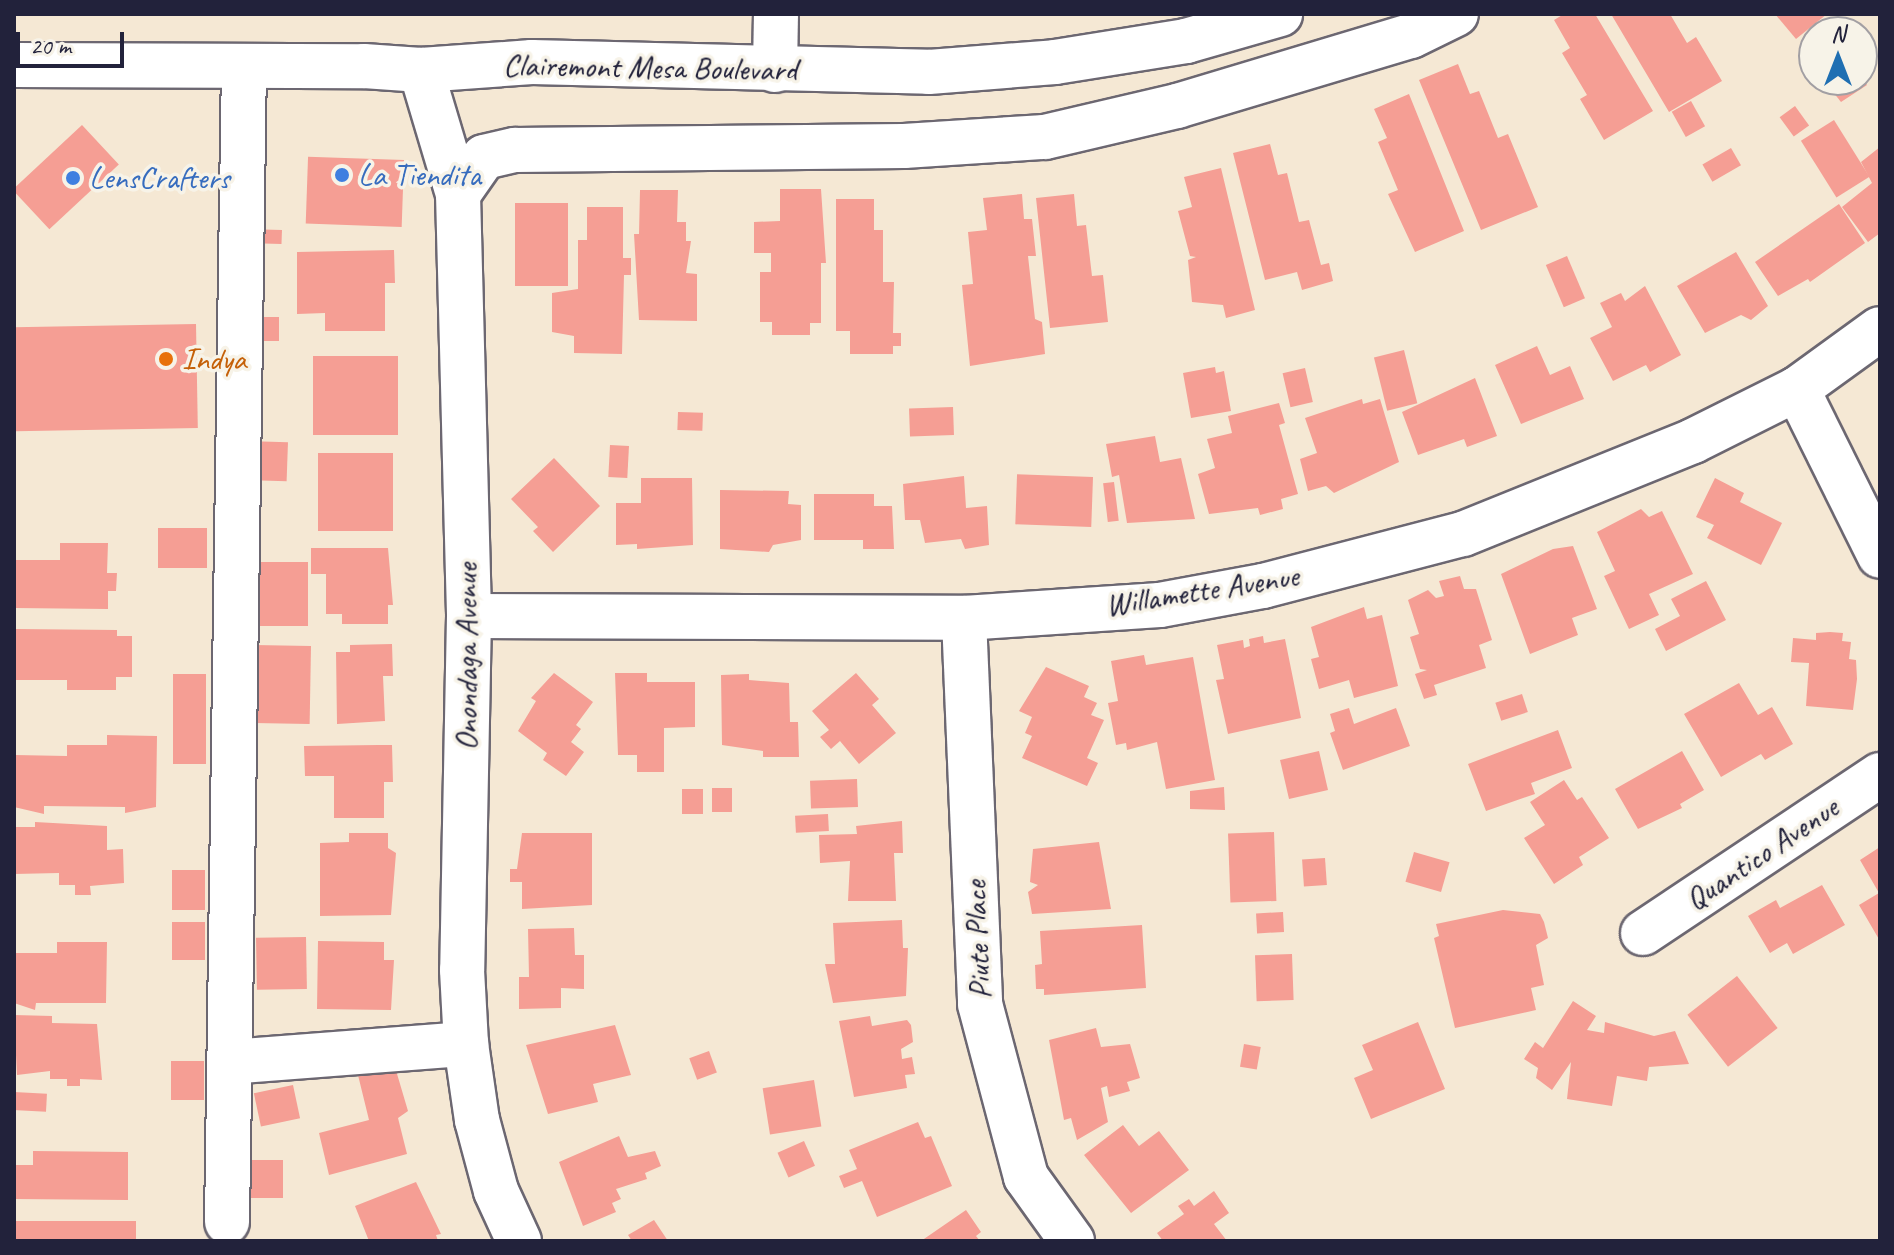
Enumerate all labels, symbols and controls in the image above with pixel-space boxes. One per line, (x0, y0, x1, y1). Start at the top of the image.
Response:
scale bar (20, 16, 128, 66)
north arrow (1798, 16, 1878, 96)
text: N (1831, 20, 1845, 48)
text: 20 m (30, 31, 71, 61)
street label: Clairemont Mesa Boulevard (503, 46, 797, 90)
place label: La Tiendita (358, 156, 482, 194)
place label: LensCrafters (89, 159, 230, 197)
marker: La Tiendita (333, 166, 351, 184)
marker: LensCrafters (64, 169, 82, 187)
place label: Indya (182, 340, 246, 378)
marker: Indya (157, 350, 175, 368)
street label: Willamette Avenue (1103, 557, 1301, 625)
street label: Onondaga Avenue (448, 563, 486, 751)
street label: Quantico Avenue (1678, 789, 1846, 919)
street label: Piute Place (956, 880, 1000, 1000)

